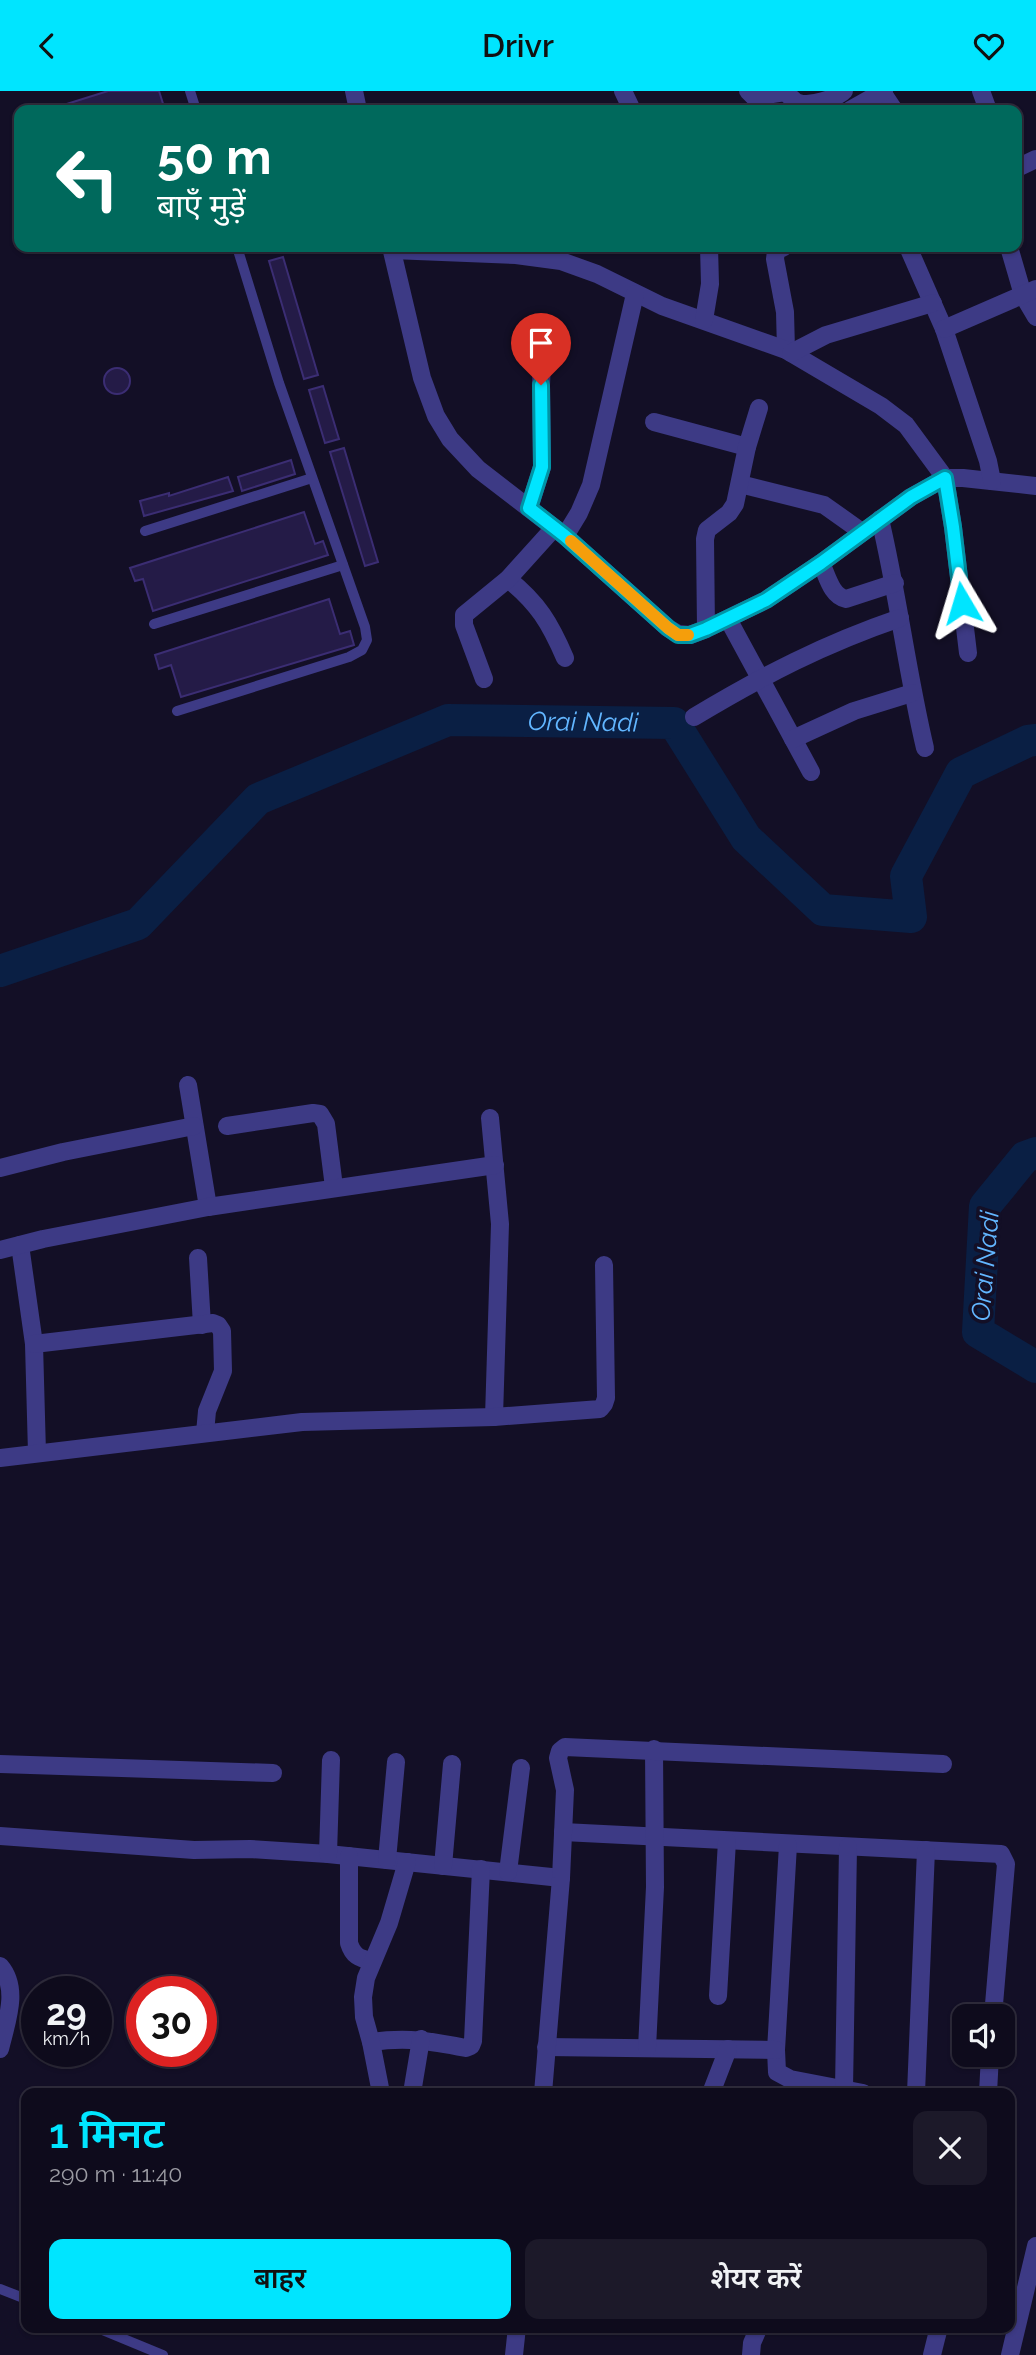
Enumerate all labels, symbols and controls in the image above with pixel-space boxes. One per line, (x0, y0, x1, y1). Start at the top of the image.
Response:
icon: back (28, 27, 66, 65)
text: Drivr (482, 27, 554, 64)
icon: heart (970, 27, 1008, 65)
text: 50 m (157, 128, 272, 185)
icon: left (42, 133, 133, 224)
text: बाएँ मुड़ें (157, 187, 246, 224)
pin (511, 313, 571, 385)
icon: arrive (522, 324, 560, 362)
position arrow (925, 566, 999, 640)
water label: Orai Nadi (528, 706, 640, 738)
water label: Orai Nadi (965, 1208, 1005, 1322)
speed limit sign: 30 (126, 1976, 217, 2067)
text: 29 (46, 1992, 87, 2033)
map controls (952, 2004, 1015, 2067)
button: sound (952, 2004, 1015, 2067)
text: km/h (43, 2028, 90, 2049)
text: 1 मिनट (49, 2109, 164, 2158)
button: close (913, 2111, 987, 2185)
text: 290 m · 11:40 (49, 2160, 182, 2187)
button: बाहर (49, 2239, 511, 2319)
button: शेयर करें (525, 2239, 987, 2319)

